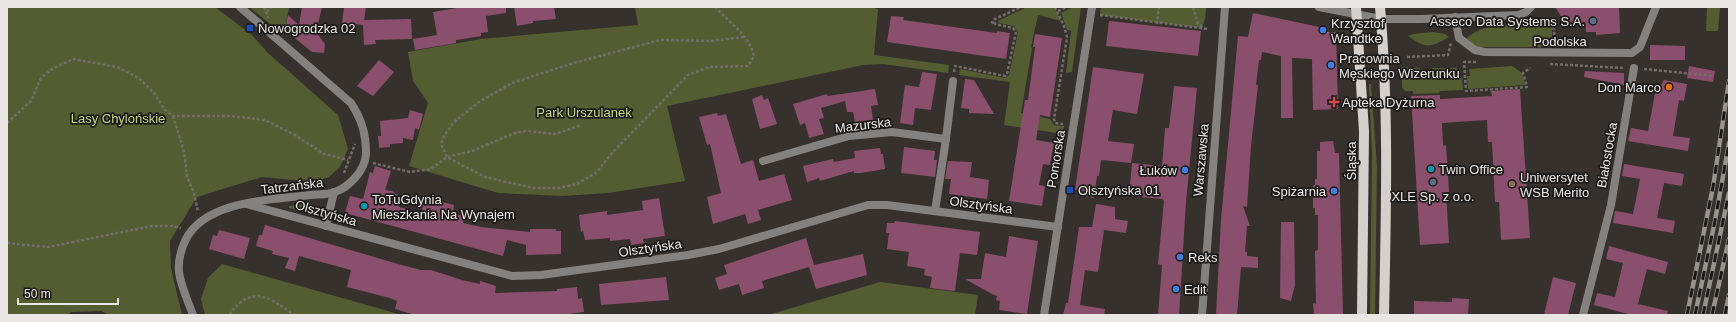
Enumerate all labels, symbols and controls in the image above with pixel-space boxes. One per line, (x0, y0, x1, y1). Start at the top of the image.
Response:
place label: Asseco Data Systems S.A. (1430, 14, 1585, 29)
place label: Krzysztof Wandtke (1331, 16, 1385, 46)
marker: Asseco Data Systems S.A. (1588, 16, 1598, 26)
place label: Nowogrodzka 02 (258, 21, 356, 36)
marker: Nowogrodzka 02 (245, 23, 255, 33)
marker: Krzysztof Wandtke (1318, 25, 1328, 35)
street label: Podolska (1533, 34, 1588, 49)
place label: Pracownia Męskiego Wizerunku (1339, 51, 1460, 81)
marker: Pracownia Męskiego Wizerunku (1326, 60, 1336, 70)
place label: Don Marco (1597, 80, 1661, 95)
marker: Don Marco (1664, 82, 1674, 92)
place label: Apteka Dyżurna (1342, 95, 1435, 110)
marker: Apteka Dyżurna (1329, 97, 1339, 107)
park label: Park Urszulanek (536, 105, 632, 120)
park label: Lasy Chylońskie (71, 111, 165, 126)
street label: Mazurska (834, 114, 893, 136)
street label: Białostocka (1594, 120, 1620, 189)
street label: Warszawska (1190, 122, 1212, 197)
street label: Pomorska (1044, 128, 1068, 189)
street label: Śląska (1344, 141, 1359, 181)
place label: Twin Office (1439, 162, 1503, 177)
place label: Łuków (1139, 163, 1178, 178)
marker: Twin Office (1426, 164, 1436, 174)
marker: Łuków (1180, 165, 1190, 175)
place label: Uniwersytet WSB Merito (1520, 170, 1589, 200)
street label: Tatrzańska (260, 175, 325, 197)
marker: XLE Sp. z o.o. (1428, 177, 1438, 187)
marker: Uniwersytet WSB Merito (1507, 179, 1517, 189)
place label: Olsztyńska 01 (1078, 183, 1160, 198)
place label: Spiżarnia (1272, 184, 1327, 199)
marker: Olsztyńska 01 (1065, 185, 1075, 195)
marker: Spiżarnia (1329, 186, 1339, 196)
place label: XLE Sp. z o.o. (1391, 189, 1475, 204)
place label: ToTuGdynia Mieszkania Na Wynajem (372, 192, 515, 222)
street label: Olsztyńska (948, 193, 1014, 217)
street label: Olsztyńska (293, 197, 359, 229)
marker: ToTuGdynia Mieszkania Na Wynajem (359, 201, 369, 211)
street label: Olsztyńska (617, 236, 683, 260)
place label: Reks (1188, 250, 1218, 265)
marker: Reks (1175, 252, 1185, 262)
scale bar (18, 280, 118, 306)
place label: Edit (1184, 282, 1207, 297)
marker: Edit (1171, 284, 1181, 294)
text: 50 m (24, 287, 51, 301)

